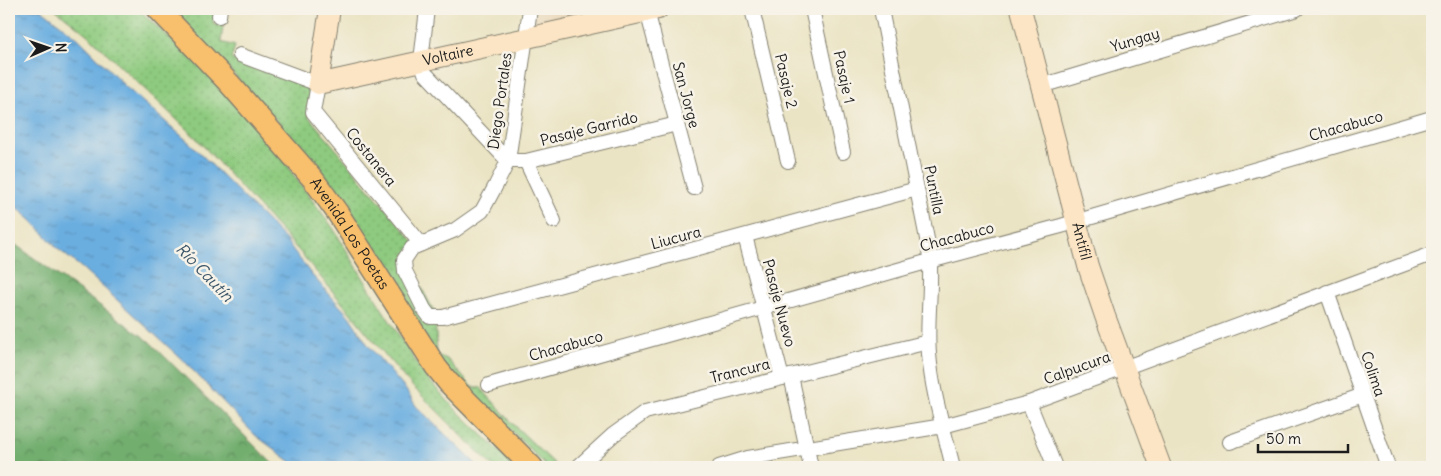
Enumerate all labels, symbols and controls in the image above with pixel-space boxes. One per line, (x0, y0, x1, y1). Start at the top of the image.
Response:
north arrow (22, 22, 72, 72)
street label: Yungay (1108, 23, 1162, 56)
street label: Voltaire (421, 40, 475, 70)
text: N (52, 42, 70, 53)
street label: Pasaje 1 (830, 49, 859, 105)
street label: Diego Portales (483, 51, 516, 151)
street label: Pasaje 2 (771, 52, 802, 110)
street label: San Jorge (669, 60, 704, 130)
street label: Chacabuco (1307, 106, 1385, 145)
street label: Pasaje Garrido (538, 107, 640, 150)
street label: Costanera (342, 124, 401, 190)
street label: Puntilla (920, 164, 949, 217)
street label: Avenida Los Poetas (306, 174, 394, 293)
street label: Chacabuco (918, 218, 996, 256)
street label: Antifil (1068, 220, 1096, 262)
street label: Liucura (649, 222, 703, 253)
water label: Río Cautín (172, 239, 238, 306)
street label: Pasaje Nuevo (759, 257, 800, 349)
street label: Chacabuco (527, 326, 605, 365)
street label: Calpucura (1041, 347, 1113, 388)
street label: Colima (1357, 349, 1390, 399)
street label: Trancura (708, 354, 772, 387)
scale bar (1258, 421, 1348, 453)
text: 50 m (1266, 429, 1301, 448)

